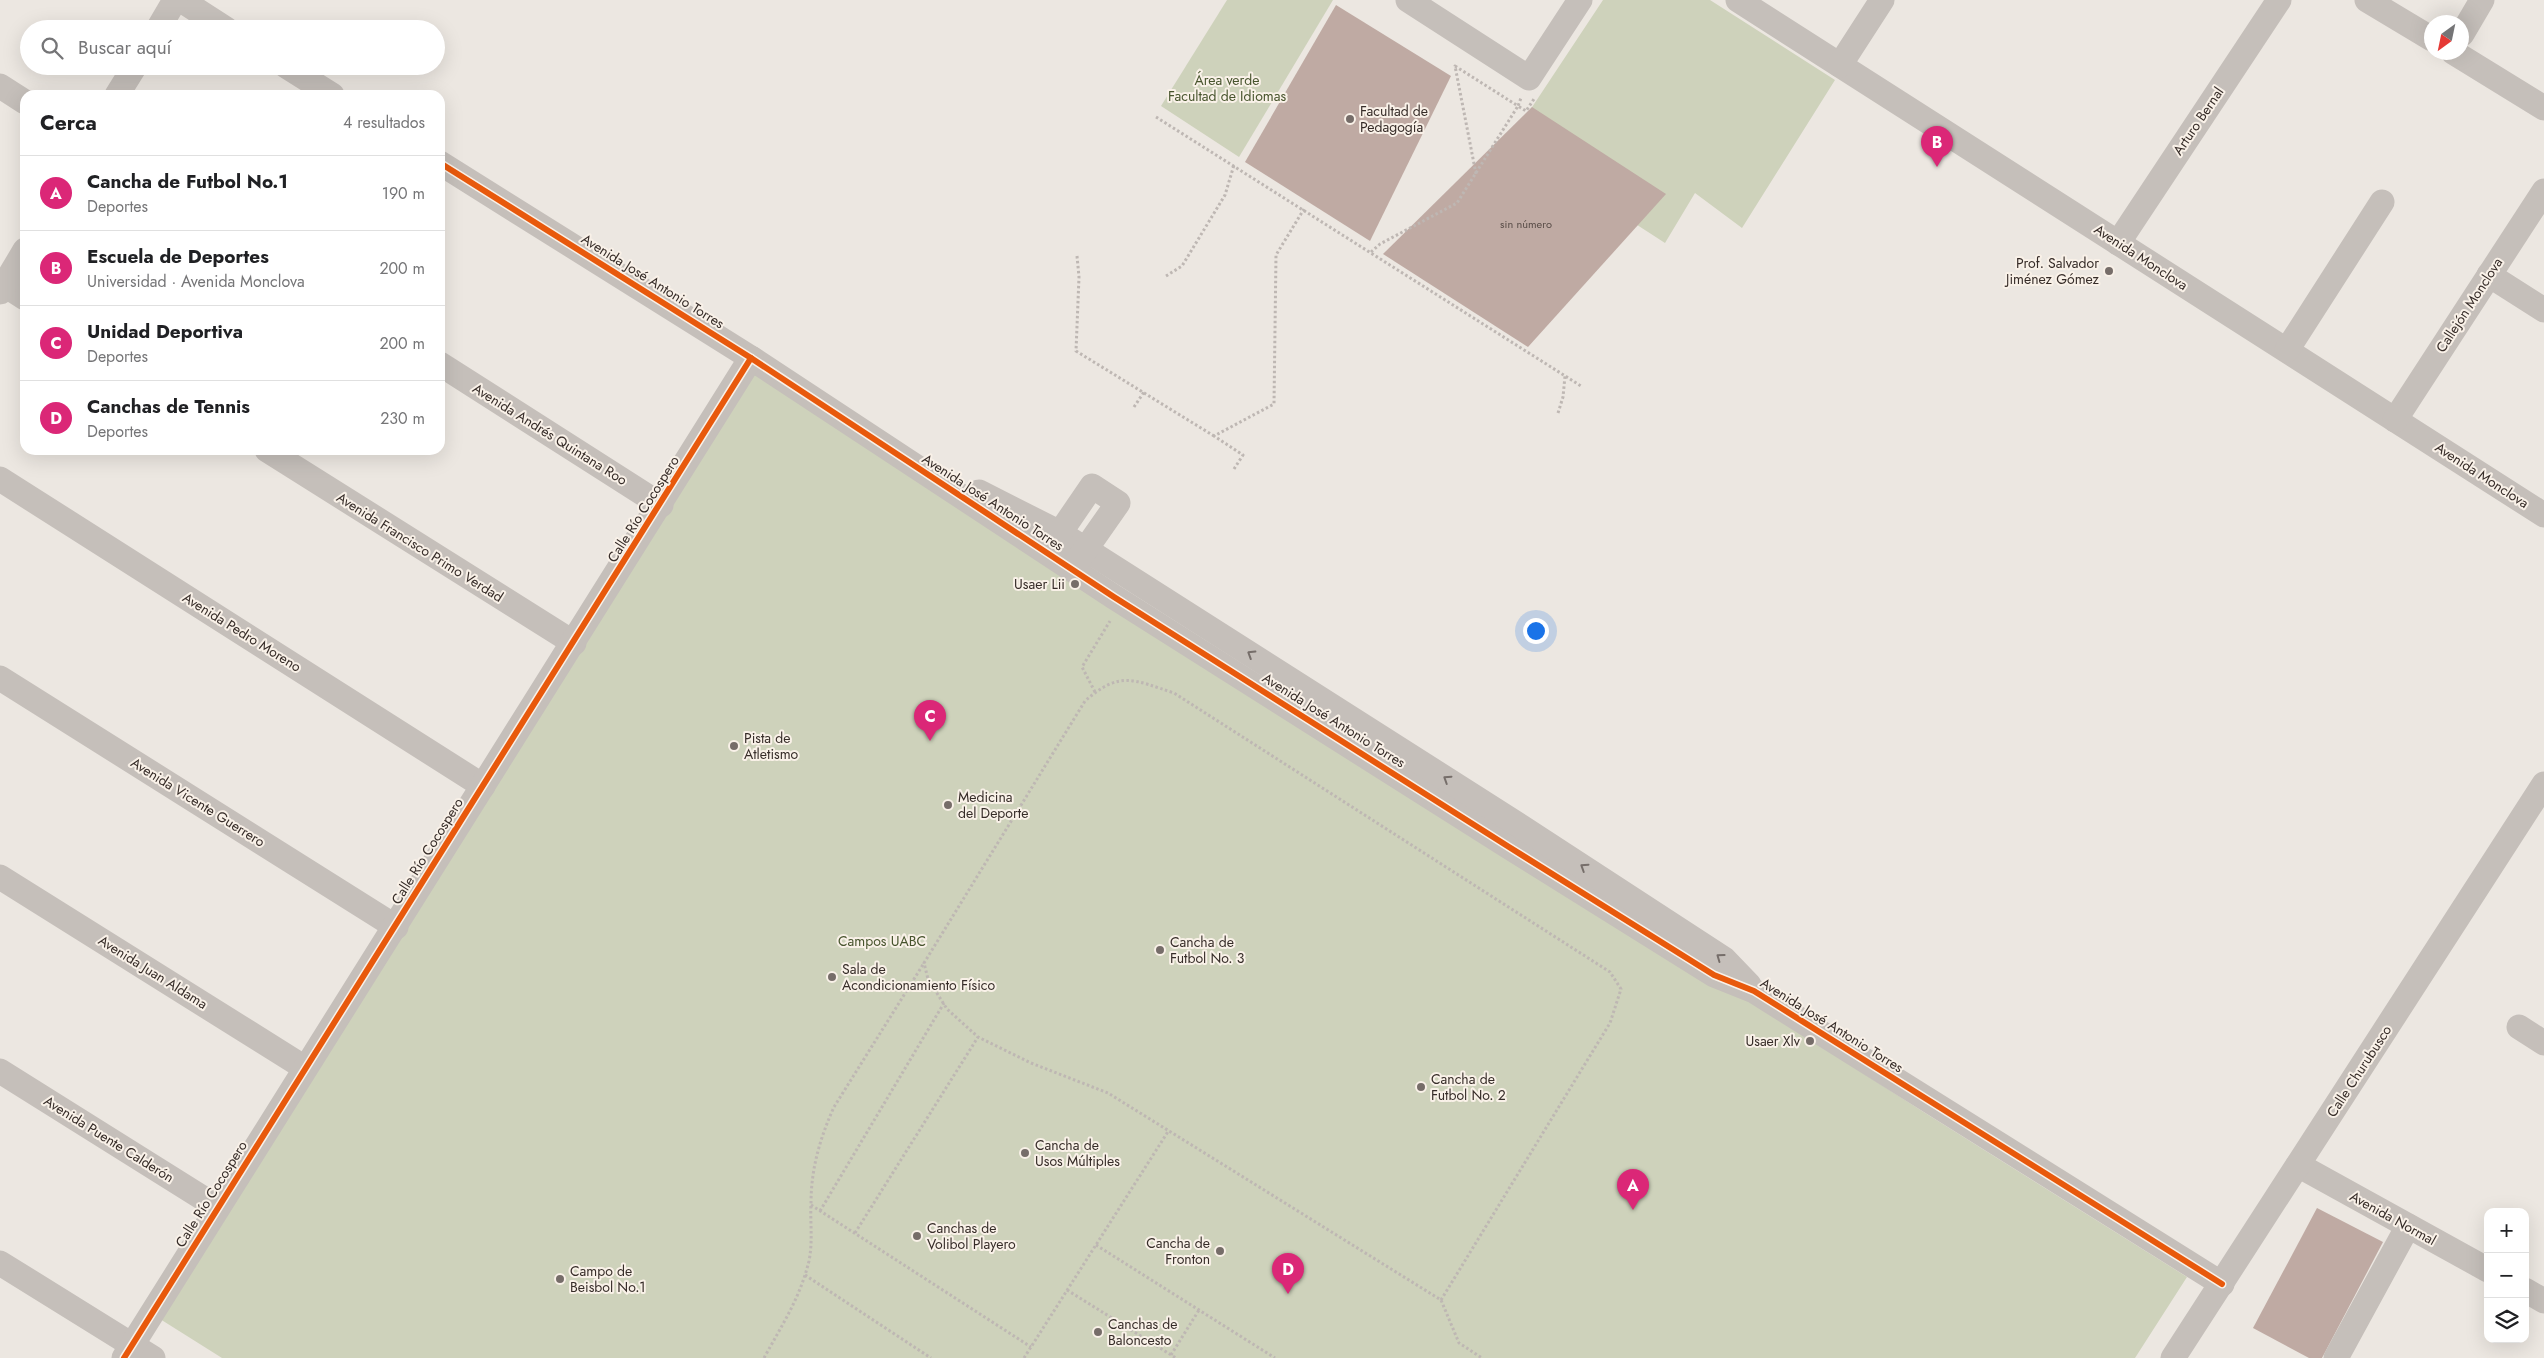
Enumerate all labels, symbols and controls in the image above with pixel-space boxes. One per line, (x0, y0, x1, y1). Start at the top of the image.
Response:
north arrow (2424, 15, 2469, 60)
search box (20, 20, 445, 75)
icon: search (38, 34, 66, 62)
text: Buscar aquí (78, 34, 172, 61)
park label: Área verde Facultad de Idiomas (1168, 70, 1286, 106)
street label: Arturo Bernal (2168, 83, 2228, 159)
place label: Facultad de Pedagogía (1360, 101, 1428, 137)
text: Cerca (40, 108, 97, 138)
text: 4 resultados (343, 111, 425, 134)
marker: Facultad de Pedagogía (1344, 113, 1356, 125)
pin: B (1921, 126, 1953, 167)
text: Cancha de Futbol No.1 (87, 168, 288, 195)
text: A (50, 182, 62, 205)
text: 190 m (382, 182, 425, 205)
text: Deportes (87, 195, 148, 218)
house number: sin número (1500, 216, 1552, 232)
street label: Avenida Monclova (2090, 219, 2192, 295)
street label: Avenida José Antonio Torres (578, 229, 729, 333)
text: Escuela de Deportes (87, 243, 269, 270)
place label: Prof. Salvador Jiménez Gómez (2004, 253, 2100, 289)
street label: Callejón Monclova (2431, 254, 2507, 356)
text: B (51, 257, 61, 280)
text: 200 m (379, 257, 425, 280)
marker: Prof. Salvador Jiménez Gómez (2103, 265, 2115, 277)
text: Universidad · Avenida Monclova (87, 270, 305, 293)
text: Unidad Deportiva (87, 318, 243, 345)
text: C (50, 332, 62, 355)
text: 200 m (379, 332, 425, 355)
text: Deportes (87, 345, 148, 368)
street label: Avenida Andrés Quintana Roo (469, 378, 631, 490)
text: Canchas de Tennis (87, 393, 250, 420)
text: D (50, 407, 62, 430)
text: 230 m (380, 407, 425, 430)
text: Deportes (87, 420, 148, 443)
street label: Avenida Monclova (2431, 437, 2533, 513)
street label: Avenida José Antonio Torres (918, 449, 1068, 556)
street label: Calle Río Cocospero (602, 452, 684, 566)
street label: Avenida Francisco Primo Verdad (333, 487, 507, 607)
place label: Usaer Lii (1014, 574, 1065, 594)
marker: Usaer Lii (1069, 578, 1081, 590)
street label: Avenida Pedro Moreno (179, 587, 305, 677)
your location (1523, 618, 1549, 644)
one-way arrow (1248, 651, 1257, 661)
street label: Avenida José Antonio Torres (1259, 668, 1410, 772)
pin: C (914, 700, 946, 741)
place label: Pista de Atletismo (744, 728, 799, 764)
marker: Pista de Atletismo (728, 740, 740, 752)
street label: Avenida Vicente Guerrero (127, 753, 269, 852)
one-way arrow (1444, 776, 1453, 785)
place label: Medicina del Deporte (958, 787, 1028, 823)
street label: Calle Río Cocospero (386, 794, 468, 908)
marker: Medicina del Deporte (942, 799, 954, 811)
one-way arrow (1580, 864, 1589, 874)
street label: Avenida Juan Aldama (95, 930, 211, 1014)
park label: Campos UABC (838, 931, 926, 951)
place label: Cancha de Futbol No. 3 (1170, 932, 1245, 968)
marker: Cancha de Futbol No. 3 (1154, 944, 1166, 956)
one-way arrow (1716, 953, 1725, 963)
place label: Sala de Acondicionamiento Físico (842, 959, 996, 995)
marker: Sala de Acondicionamiento Físico (826, 971, 838, 983)
street label: Avenida José Antonio Torres (1757, 973, 1908, 1077)
street label: Calle Churubusco (2322, 1021, 2396, 1121)
place label: Usaer Xlv (1745, 1031, 1801, 1051)
marker: Usaer Xlv (1804, 1035, 1816, 1047)
place label: Cancha de Futbol No. 2 (1431, 1069, 1506, 1105)
marker: Cancha de Futbol No. 2 (1415, 1081, 1427, 1093)
street label: Avenida Puente Calderón (40, 1091, 178, 1187)
place label: Cancha de Usos Múltiples (1035, 1135, 1120, 1171)
street label: Calle Río Cocospero (170, 1137, 252, 1251)
marker: Cancha de Usos Múltiples (1019, 1147, 1031, 1159)
pin: A (1617, 1169, 1649, 1210)
street label: Avenida Normal (2346, 1186, 2440, 1250)
map controls (2484, 1208, 2529, 1343)
button: + (2484, 1208, 2529, 1253)
place label: Canchas de Volibol Playero (927, 1218, 1016, 1254)
marker: Canchas de Volibol Playero (911, 1230, 923, 1242)
place label: Cancha de Fronton (1146, 1233, 1210, 1269)
marker: Cancha de Fronton (1214, 1245, 1226, 1257)
pin: D (1272, 1253, 1304, 1294)
button: − (2484, 1253, 2529, 1298)
place label: Campo de Beisbol No.1 (570, 1261, 646, 1297)
marker: Campo de Beisbol No.1 (554, 1273, 566, 1285)
button: layers (2484, 1298, 2529, 1343)
place label: Canchas de Baloncesto (1108, 1314, 1177, 1350)
marker: Canchas de Baloncesto (1092, 1326, 1104, 1338)

